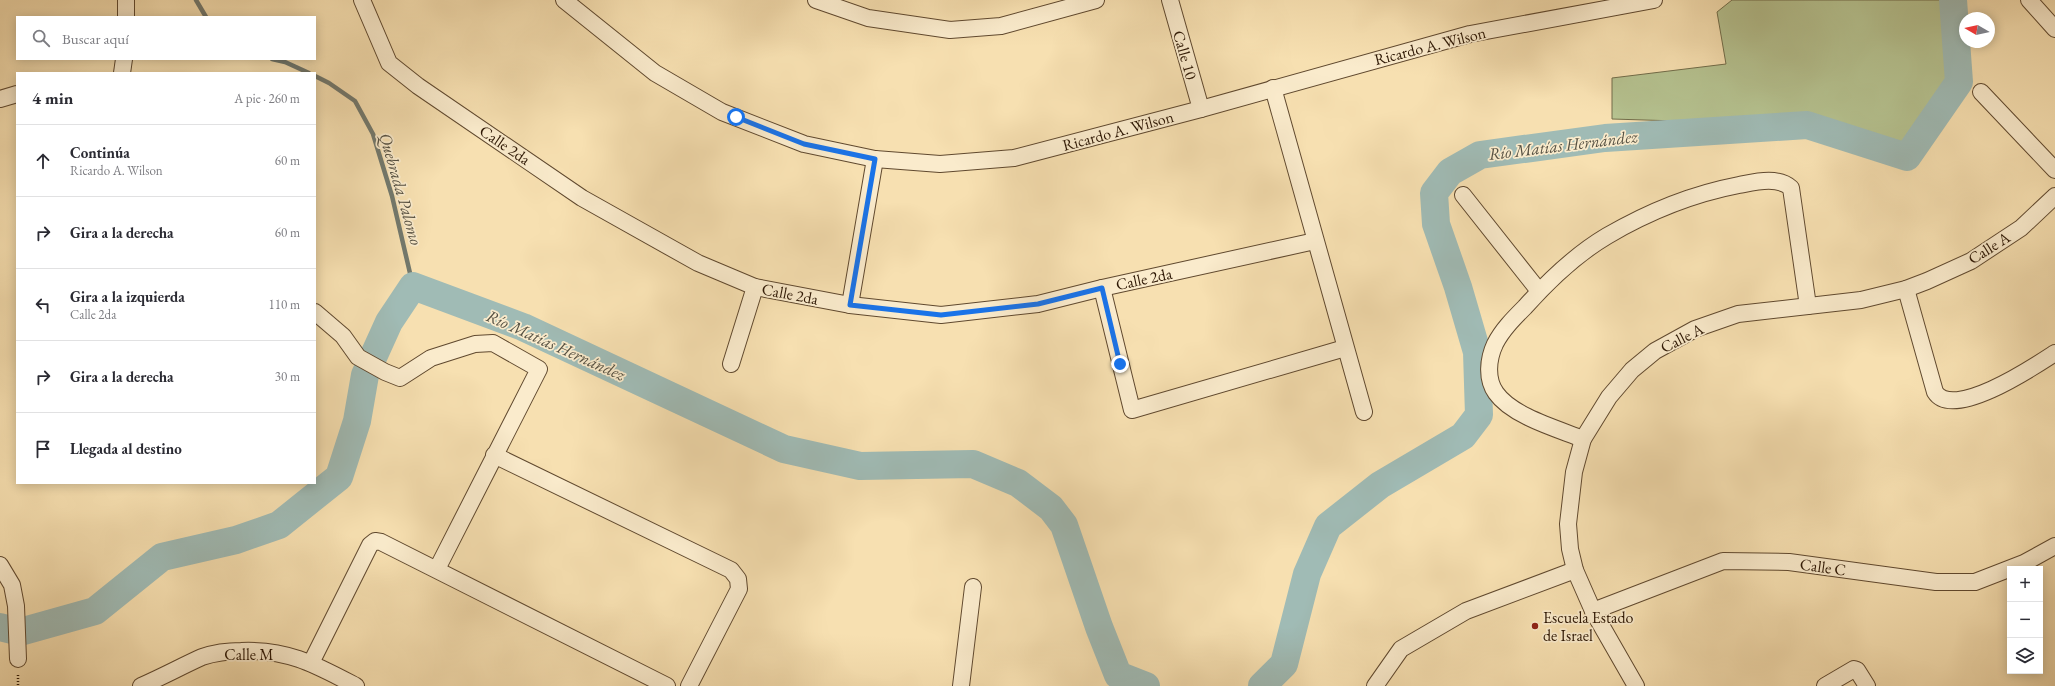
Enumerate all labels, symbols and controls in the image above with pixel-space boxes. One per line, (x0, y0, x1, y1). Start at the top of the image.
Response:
north arrow (1959, 12, 1995, 48)
search box (16, 16, 316, 60)
street label: Ricardo A. Wilson (1372, 22, 1488, 70)
icon: search (30, 27, 52, 49)
street label: Calle 10 (1168, 28, 1202, 82)
text: Buscar aquí (62, 29, 129, 48)
text: 4 min (32, 87, 73, 109)
text: A pie · 260 m (234, 90, 300, 107)
street label: Ricardo A. Wilson (1060, 106, 1176, 156)
route start (727, 108, 745, 126)
street label: Calle 2da (475, 120, 535, 170)
water label: Río Matías Hernández (1487, 125, 1639, 165)
water label: Quebrada Palomo (374, 130, 428, 248)
text: Continúa (70, 143, 130, 162)
icon: ahead (32, 150, 54, 172)
text: 60 m (275, 152, 300, 169)
text: Ricardo A. Wilson (70, 162, 163, 179)
icon: right (32, 222, 54, 244)
text: Gira a la derecha (70, 223, 174, 242)
text: 60 m (275, 224, 300, 241)
street label: Calle A (1964, 226, 2015, 269)
street label: Calle 2da (1114, 263, 1175, 295)
street label: Calle 2da (760, 278, 821, 310)
text: Gira a la izquierda (70, 287, 185, 306)
icon: left (32, 294, 54, 316)
text: 110 m (269, 296, 300, 313)
water label: Río Matías Hernández (483, 304, 629, 386)
text: Calle 2da (70, 306, 116, 323)
street label: Calle A (1657, 318, 1708, 358)
route end (1111, 355, 1129, 373)
icon: right (32, 366, 54, 388)
text: Gira a la derecha (70, 367, 174, 386)
text: 30 m (275, 368, 300, 385)
icon: arrive (32, 438, 54, 460)
text: Llegada al destino (70, 439, 182, 458)
street label: Calle C (1799, 553, 1847, 581)
map controls (2007, 566, 2043, 674)
button: + (2007, 566, 2043, 602)
button: − (2007, 602, 2043, 638)
place label: Escuela Estado de Israel (1543, 607, 1633, 646)
marker: Escuela Estado de Israel (1530, 621, 1540, 631)
button: layers (2007, 638, 2043, 674)
street label: Calle M (224, 644, 274, 665)

